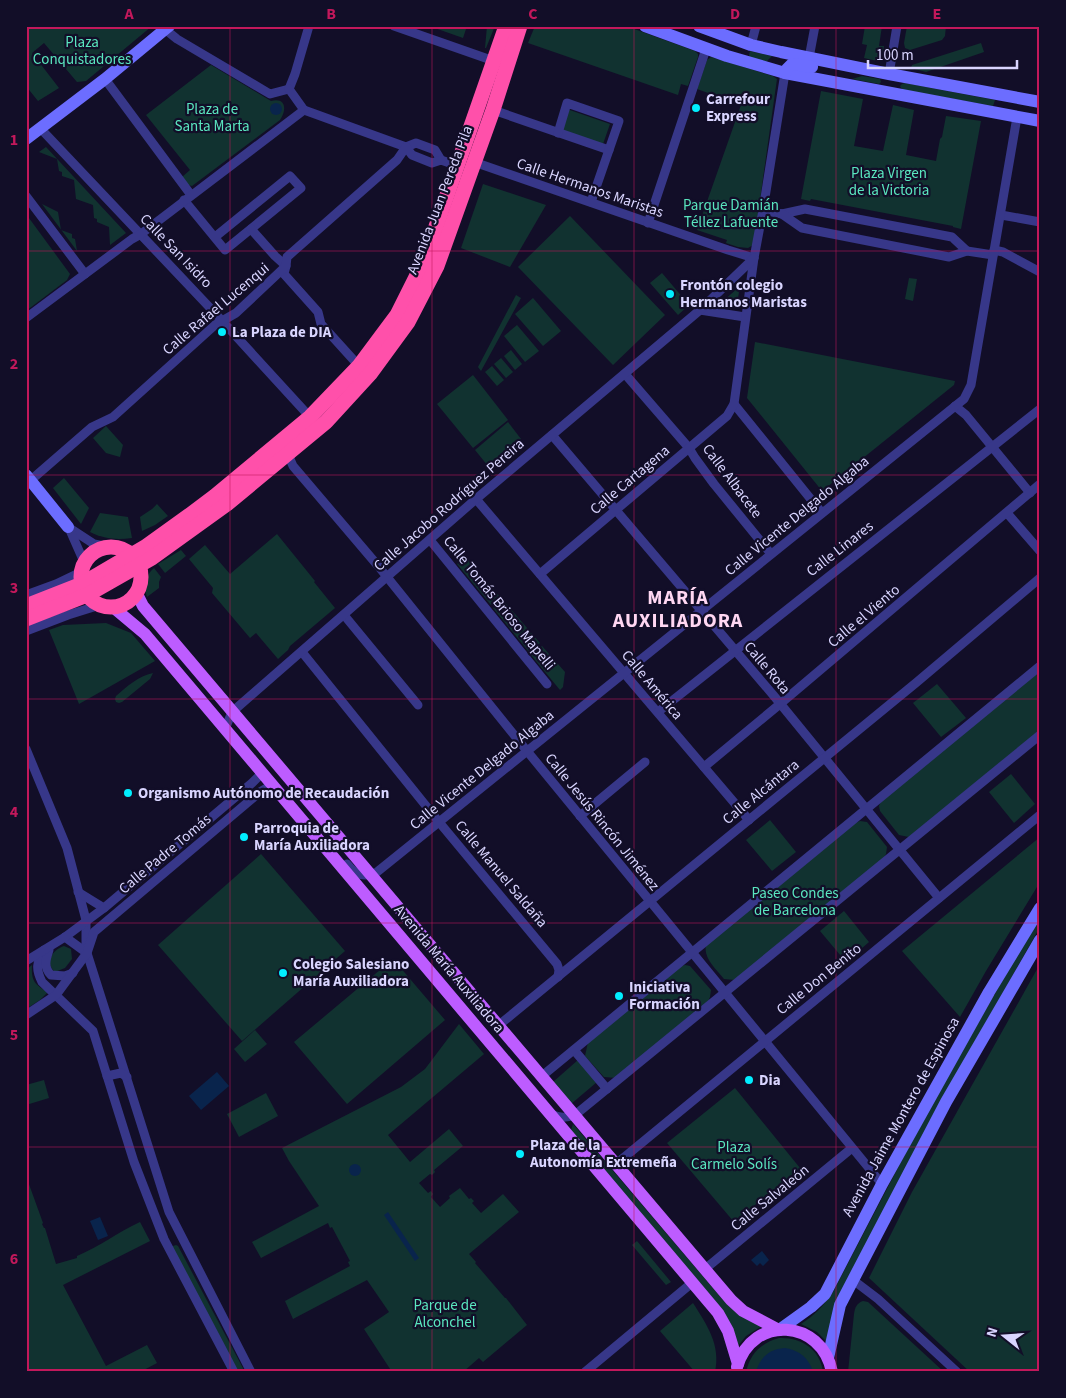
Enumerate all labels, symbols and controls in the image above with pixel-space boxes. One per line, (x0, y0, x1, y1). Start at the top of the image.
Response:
text: A (123, 3, 134, 25)
text: B (326, 3, 336, 25)
text: C (528, 3, 538, 25)
text: D (730, 3, 740, 25)
text: E (933, 3, 941, 25)
park label: Plaza Conquistadores (33, 32, 131, 70)
scale bar (868, 38, 1017, 70)
text: 100 m (876, 45, 914, 66)
place label: Carrefour Express (706, 89, 770, 127)
park label: Plaza de Santa Marta (174, 99, 250, 137)
marker: Carrefour Express (690, 102, 702, 114)
street label: Avenida Juan Pereda Pila (402, 123, 478, 277)
text: 1 (10, 129, 18, 151)
street label: Calle Hermanos Maristas (514, 153, 666, 223)
park label: Plaza Virgen de la Victoria (849, 163, 929, 201)
park label: Parque Damián Téllez Lafuente (683, 195, 779, 233)
street label: Calle San Isidro (135, 209, 217, 293)
street label: Calle Rafael Lucenqui (158, 258, 274, 360)
place label: Frontón colegio Hermanos Maristas (680, 275, 807, 313)
marker: Frontón colegio Hermanos Maristas (664, 288, 676, 300)
place label: La Plaza de DIA (232, 322, 332, 343)
marker: La Plaza de DIA (216, 326, 228, 338)
text: 2 (10, 353, 18, 375)
street label: Calle Jacobo Rodríguez Pereira (369, 434, 529, 576)
street label: Calle Cartagena (586, 440, 674, 520)
street label: Calle Albacete (697, 440, 767, 522)
street label: Calle Vicente Delgado Algaba (720, 451, 874, 581)
street label: Calle Linares (802, 516, 878, 582)
street label: Calle Tomás Brioso Mapelli (438, 531, 560, 675)
text: 3 (10, 577, 18, 599)
street label: Calle el Viento (823, 579, 905, 653)
district label: MARÍA AUXILIADORA (612, 584, 743, 635)
street label: Calle Rota (739, 637, 795, 699)
street label: Calle América (617, 646, 687, 724)
street label: Calle Vicente Delgado Algaba (405, 705, 559, 835)
street label: Calle Jesús Rincón Jiménez (540, 749, 664, 895)
street label: Calle Alcántara (718, 754, 804, 830)
place label: Organismo Autónomo de Recaudación (138, 783, 389, 804)
marker: Organismo Autónomo de Recaudación (122, 787, 134, 799)
text: 4 (10, 801, 19, 823)
street label: Calle Padre Tomás (114, 809, 216, 899)
street label: Calle Manuel Saldaña (450, 816, 552, 932)
place label: Parroquia de María Auxiliadora (254, 818, 370, 856)
marker: Parroquia de María Auxiliadora (238, 831, 250, 843)
park label: Paseo Condes de Barcelona (751, 883, 839, 921)
street label: Avenida María Auxiliadora (389, 900, 509, 1038)
street label: Calle Don Benito (772, 938, 866, 1020)
place label: Colegio Salesiano María Auxiliadora (293, 954, 409, 992)
marker: Colegio Salesiano María Auxiliadora (277, 967, 289, 979)
place label: Iniciativa Formación (629, 977, 700, 1015)
marker: Iniciativa Formación (613, 990, 625, 1002)
street label: Avenida Jaime Montero de Espinosa (837, 1013, 965, 1221)
text: 5 (10, 1024, 18, 1046)
place label: Dia (759, 1070, 781, 1091)
marker: Dia (743, 1074, 755, 1086)
place label: Plaza de la Autonomía Extremeña (529, 1135, 677, 1173)
park label: Plaza Carmelo Solís (691, 1137, 777, 1175)
marker: Plaza de la Autonomía Extremeña (514, 1148, 526, 1160)
street label: Calle Salvaleón (726, 1160, 814, 1236)
text: 6 (10, 1248, 18, 1270)
park label: Parque de Alconchel (413, 1295, 477, 1333)
north arrow (978, 1310, 1028, 1360)
text: N (982, 1325, 1003, 1340)

